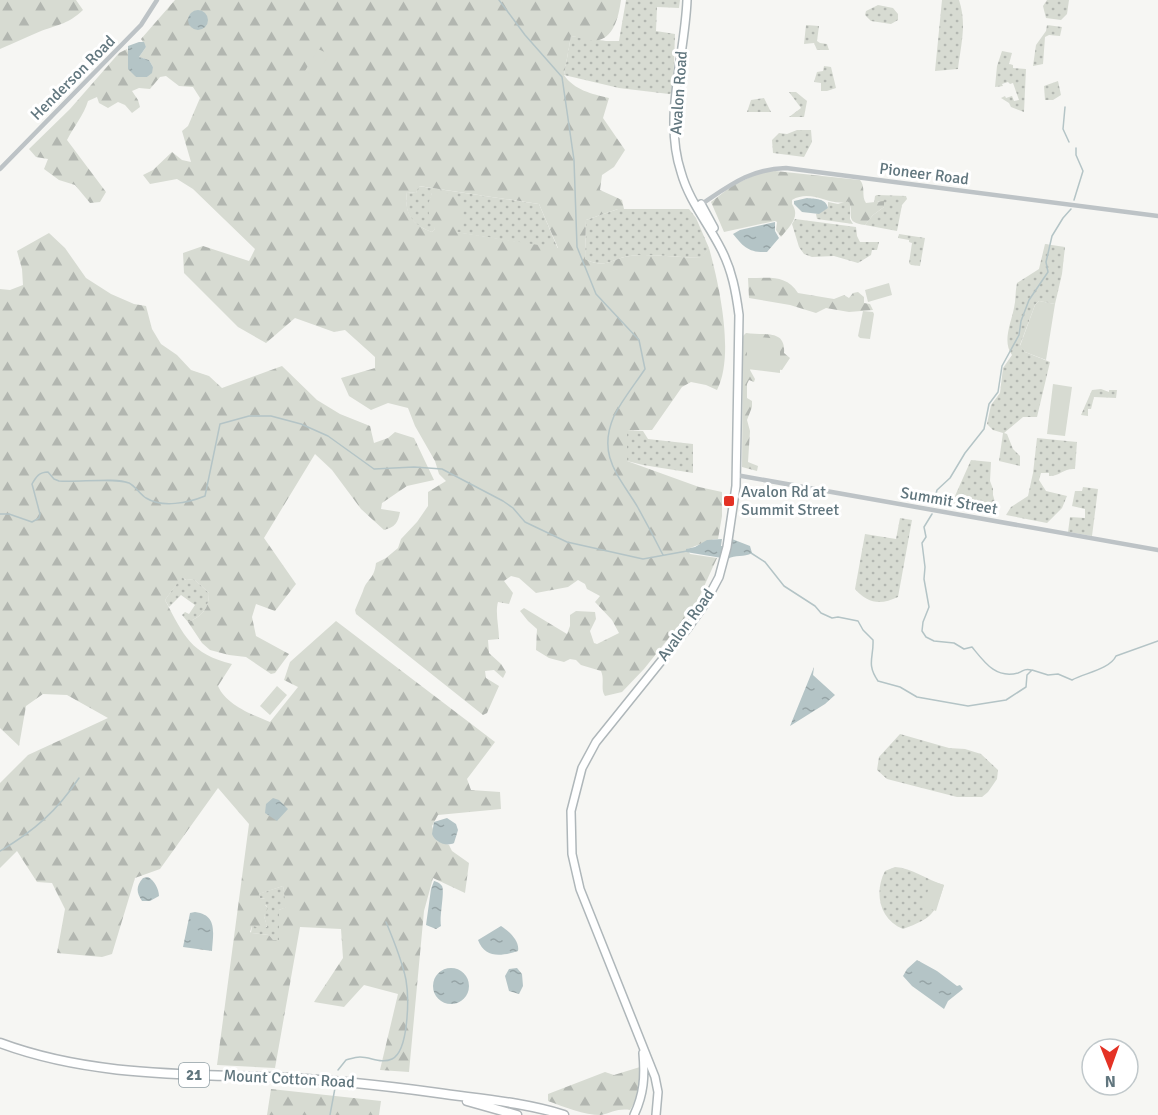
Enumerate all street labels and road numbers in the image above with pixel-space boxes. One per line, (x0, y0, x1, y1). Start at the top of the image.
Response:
street label: Henderson Road (26, 31, 120, 125)
street label: Avalon Road (666, 50, 692, 136)
street label: Pioneer Road (878, 159, 970, 189)
street label: Summit Street (899, 483, 999, 519)
street label: Avalon Road (653, 585, 719, 665)
road number: 21 (179, 1063, 209, 1087)
street label: Mount Cotton Road (223, 1066, 355, 1092)

